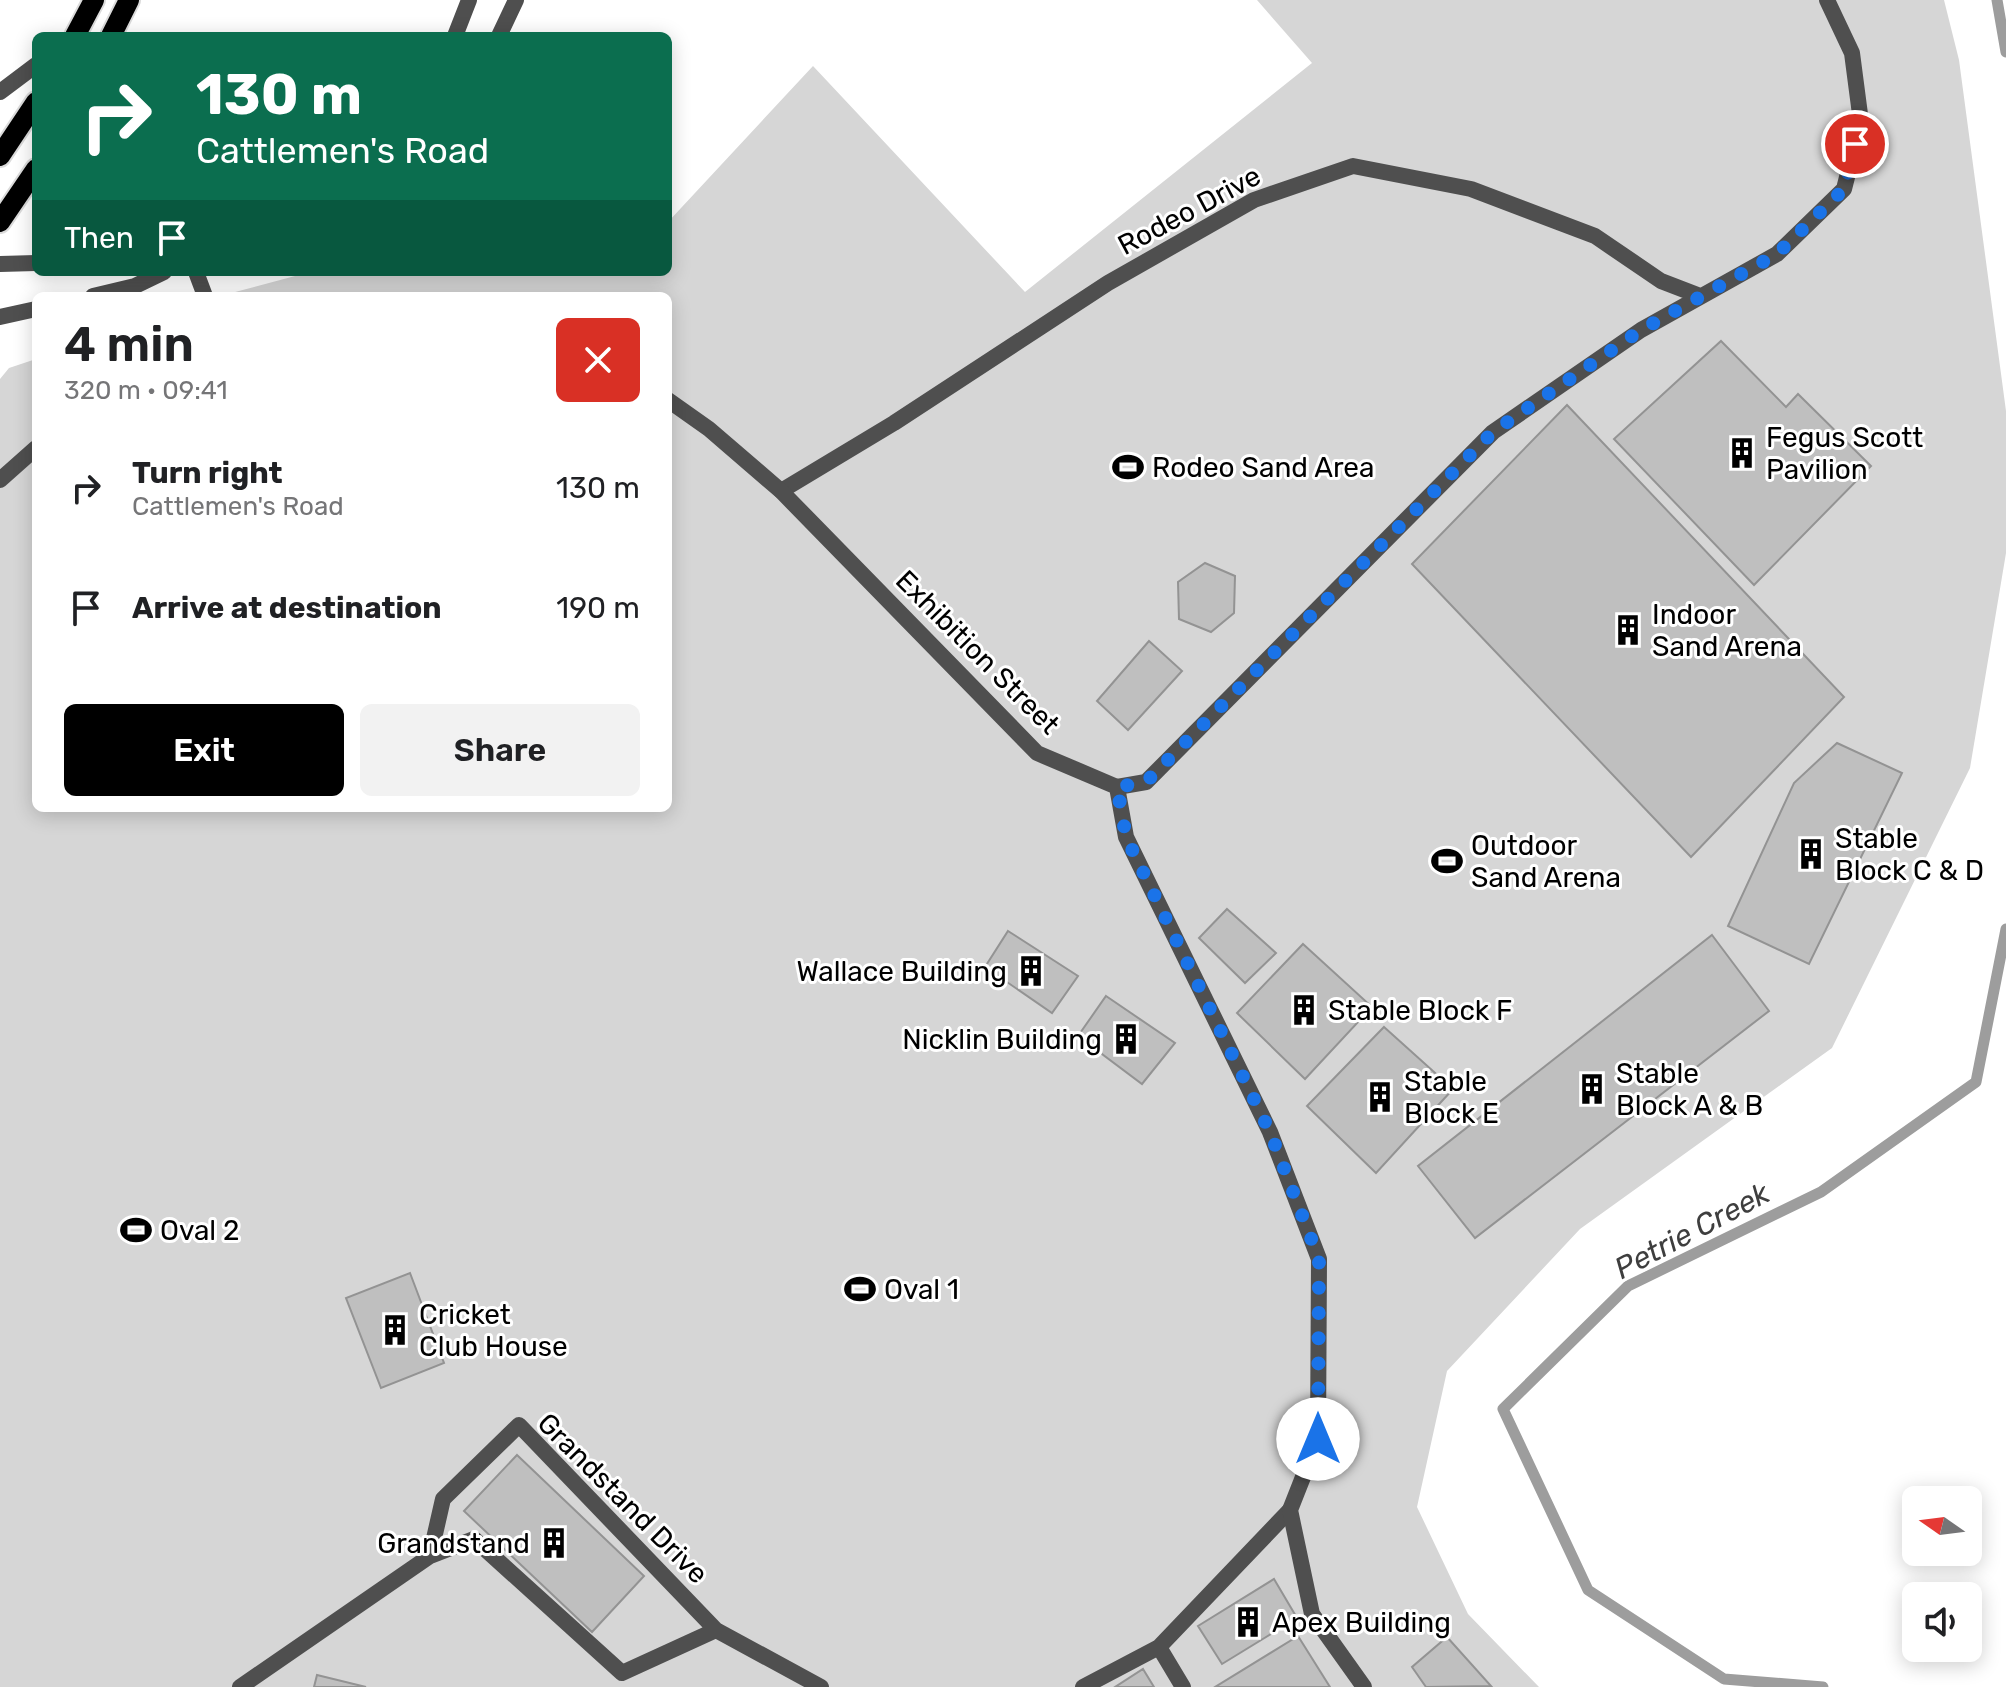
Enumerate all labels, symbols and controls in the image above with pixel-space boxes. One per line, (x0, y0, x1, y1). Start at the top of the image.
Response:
text: 130 m (196, 62, 362, 128)
icon: right (64, 64, 168, 168)
pin (1821, 110, 1889, 178)
icon: arrive (1833, 122, 1877, 166)
text: Cattlemen's Road (196, 129, 489, 172)
street label: Rodeo Drive (1112, 159, 1266, 262)
icon: arrive (150, 216, 194, 260)
text: Then (64, 220, 134, 256)
text: 4 min (64, 316, 194, 373)
button: close (556, 318, 640, 402)
text: 320 m · 09:41 (64, 375, 228, 406)
place label: Fegus Scott Pavilion (1766, 421, 1923, 486)
building icon: Fegus Scott Pavilion (1725, 436, 1759, 470)
sports icon: Rodeo Sand Area (1111, 450, 1145, 484)
place label: Rodeo Sand Area (1152, 451, 1374, 484)
text: Turn right (132, 455, 283, 491)
icon: right (64, 466, 108, 510)
text: 130 m (556, 470, 640, 506)
text: Cattlemen's Road (132, 491, 344, 522)
street label: Exhibition Street (889, 564, 1066, 741)
icon: arrive (64, 586, 108, 630)
text: Arrive at destination (132, 590, 442, 626)
text: 190 m (556, 590, 640, 626)
place label: Indoor Sand Arena (1652, 598, 1802, 663)
building icon: Indoor Sand Arena (1611, 613, 1645, 647)
button: Exit (64, 704, 344, 796)
button: Share (360, 704, 640, 796)
place label: Stable Block C & D (1835, 822, 1984, 887)
place label: Outdoor Sand Arena (1471, 829, 1621, 894)
building icon: Stable Block C & D (1794, 837, 1828, 871)
sports icon: Outdoor Sand Arena (1430, 844, 1464, 878)
building icon: Wallace Building (1014, 954, 1048, 988)
place label: Wallace Building (796, 955, 1007, 988)
building icon: Stable Block F (1287, 993, 1321, 1027)
place label: Stable Block F (1328, 994, 1512, 1027)
building icon: Nicklin Building (1109, 1022, 1143, 1056)
place label: Nicklin Building (902, 1023, 1102, 1056)
place label: Stable Block A & B (1616, 1057, 1763, 1122)
place label: Stable Block E (1404, 1065, 1499, 1130)
building icon: Stable Block A & B (1575, 1072, 1609, 1106)
building icon: Stable Block E (1363, 1080, 1397, 1114)
water label: Petrie Creek (1608, 1175, 1776, 1287)
sports icon: Oval 2 (119, 1213, 153, 1247)
place label: Oval 2 (160, 1214, 239, 1247)
sports icon: Oval 1 (843, 1272, 877, 1306)
place label: Oval 1 (884, 1273, 959, 1306)
place label: Cricket Club House (419, 1298, 568, 1363)
building icon: Cricket Club House (378, 1313, 412, 1347)
position arrow (1276, 1397, 1360, 1481)
street label: Grandstand Drive (531, 1406, 715, 1590)
north arrow (1902, 1486, 1982, 1566)
map controls (1902, 1486, 1982, 1662)
building icon: Grandstand (537, 1526, 571, 1560)
place label: Grandstand (377, 1527, 530, 1560)
button: sound (1902, 1582, 1982, 1662)
building icon: Apex Building (1231, 1605, 1265, 1639)
place label: Apex Building (1272, 1606, 1451, 1639)

